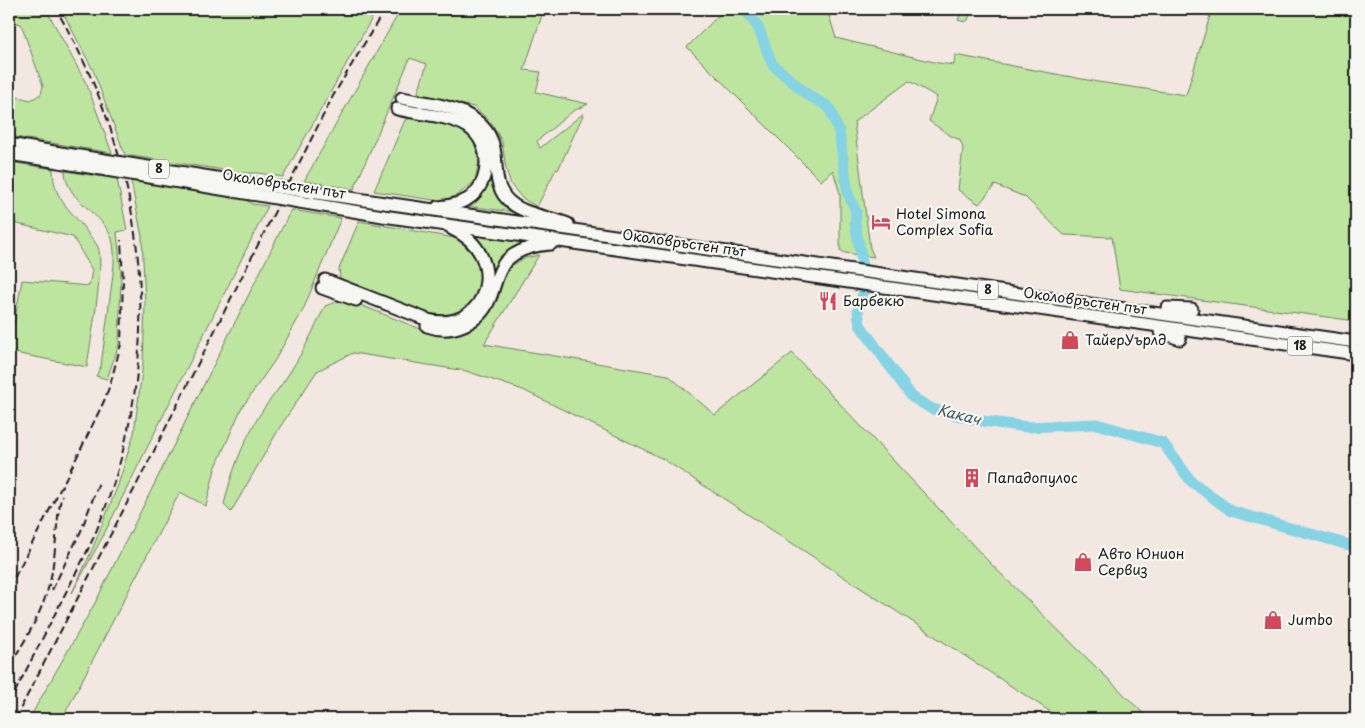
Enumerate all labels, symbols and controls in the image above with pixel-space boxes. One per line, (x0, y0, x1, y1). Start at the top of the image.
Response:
road number: 8 (149, 160, 169, 178)
street label: Околовръстен път (221, 163, 348, 204)
place label: Hotel Simona Complex Sofia (896, 203, 993, 240)
hotel icon: Hotel Simona Complex Sofia (870, 211, 892, 233)
street label: Околовръстен път (621, 223, 748, 262)
road number: 8 (978, 280, 998, 300)
street label: Околовръстен път (1022, 281, 1149, 320)
restaurant icon: Барбекю (817, 290, 839, 312)
place label: Барбекю (843, 290, 904, 311)
shop icon: ТайерУърлд (1059, 329, 1081, 351)
place label: ТайерУърлд (1085, 329, 1166, 350)
road number: 18 (1288, 336, 1312, 356)
water label: Какач (935, 397, 985, 430)
building icon: Пападопулос (961, 467, 983, 489)
place label: Пападопулос (987, 467, 1078, 488)
place label: Авто Юнион Сервиз (1098, 543, 1184, 580)
shop icon: Авто Юнион Сервиз (1072, 551, 1094, 573)
shop icon: Jumbo (1262, 609, 1284, 631)
place label: Jumbo (1288, 609, 1333, 630)

